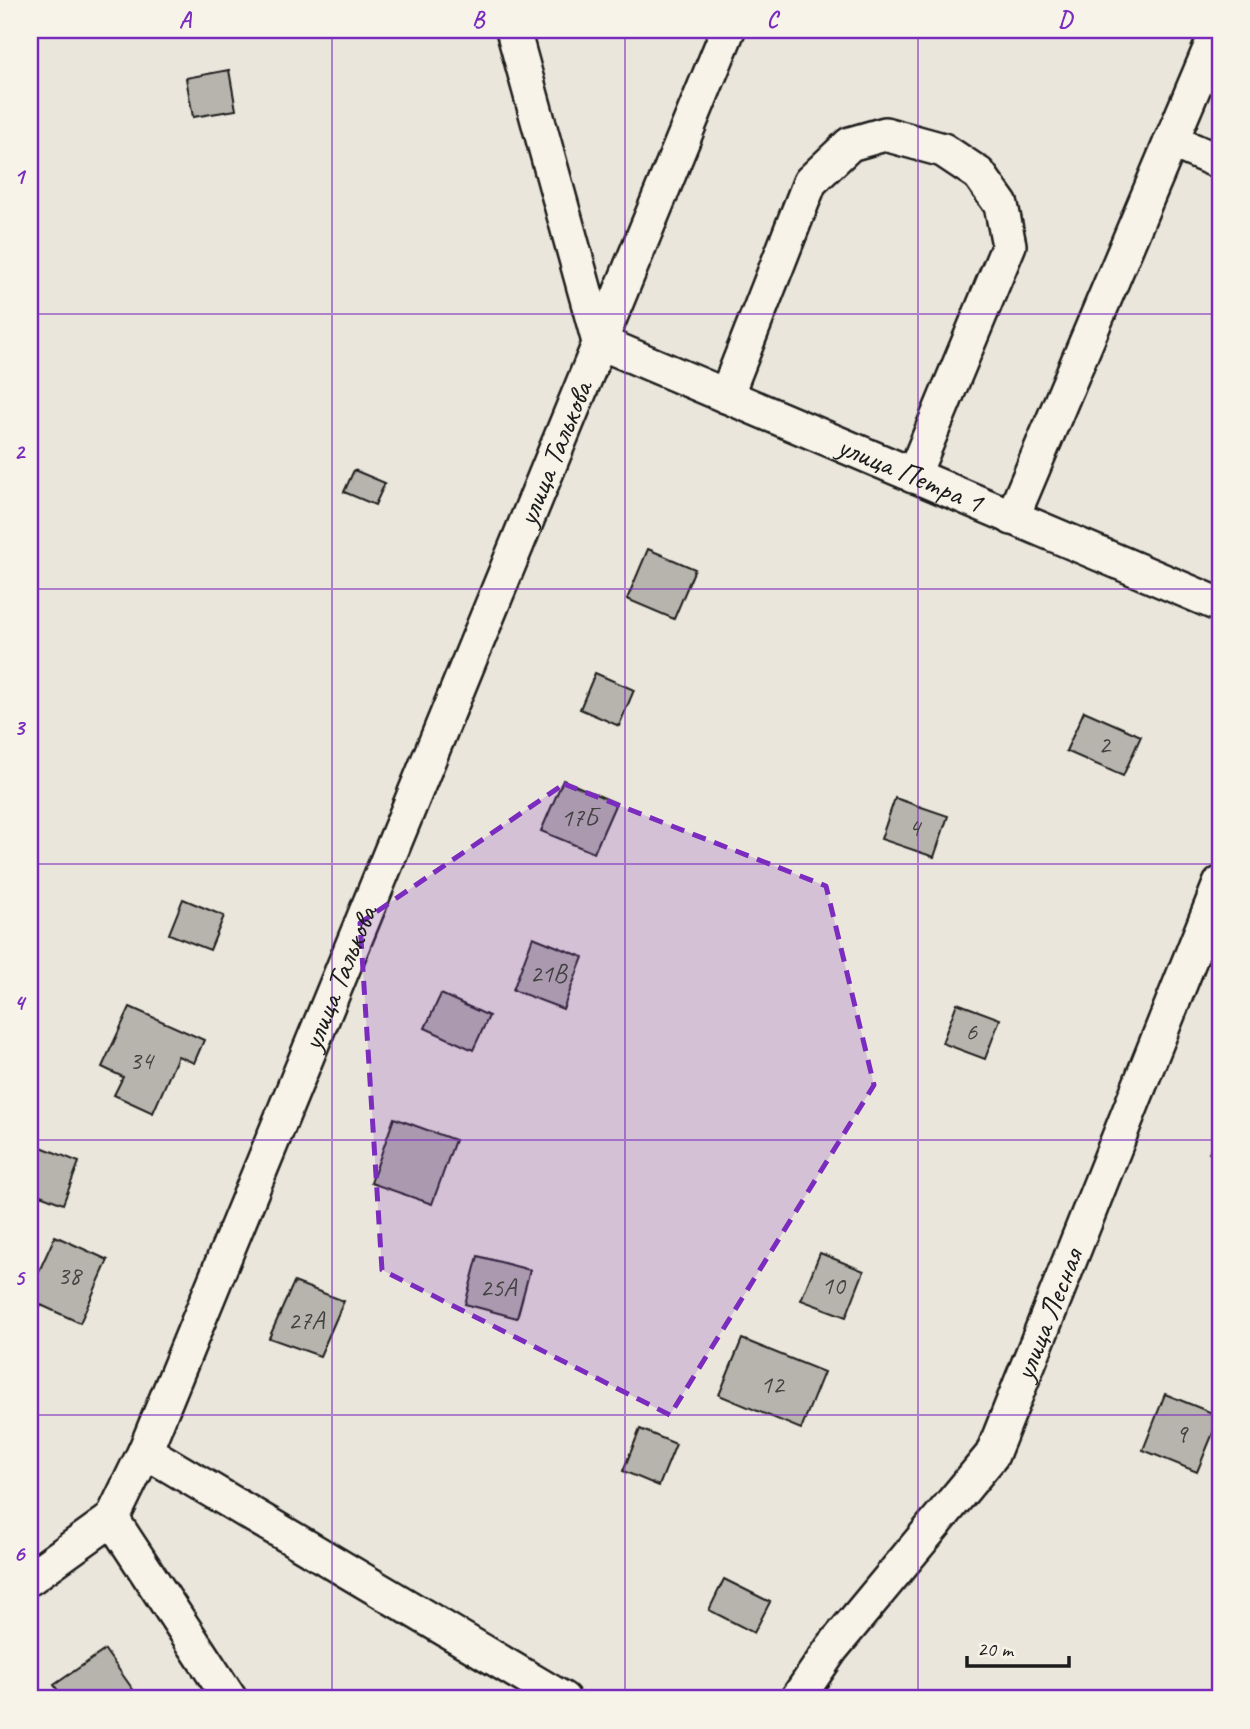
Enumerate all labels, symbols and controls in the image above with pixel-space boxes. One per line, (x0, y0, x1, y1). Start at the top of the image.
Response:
text: A (179, 5, 193, 34)
text: B (472, 5, 486, 34)
text: C (767, 5, 781, 34)
text: D (1058, 5, 1074, 34)
text: 1 (14, 162, 27, 191)
street label: улица Талькова (507, 373, 602, 533)
street label: улица Петра 1 (831, 426, 990, 522)
text: 2 (14, 437, 27, 466)
text: 3 (14, 713, 27, 742)
house number: 2 (1098, 728, 1112, 761)
house number: 17Б (561, 801, 601, 834)
house number: 4 (908, 811, 922, 844)
street label: улица Талькова (292, 898, 387, 1057)
house number: 21В (530, 957, 568, 990)
text: 4 (14, 988, 27, 1017)
house number: 6 (965, 1015, 978, 1048)
house number: 34 (129, 1044, 155, 1077)
street label: улица Лесная (1004, 1241, 1092, 1387)
house number: 38 (57, 1259, 83, 1292)
text: 5 (14, 1263, 26, 1292)
house number: 10 (821, 1269, 847, 1302)
house number: 25А (480, 1271, 518, 1304)
house number: 27А (288, 1304, 326, 1337)
house number: 12 (760, 1368, 786, 1401)
house number: 9 (1175, 1417, 1189, 1450)
text: 6 (14, 1539, 27, 1568)
scale bar (967, 1624, 1068, 1668)
text: 20 m (977, 1636, 1015, 1662)

